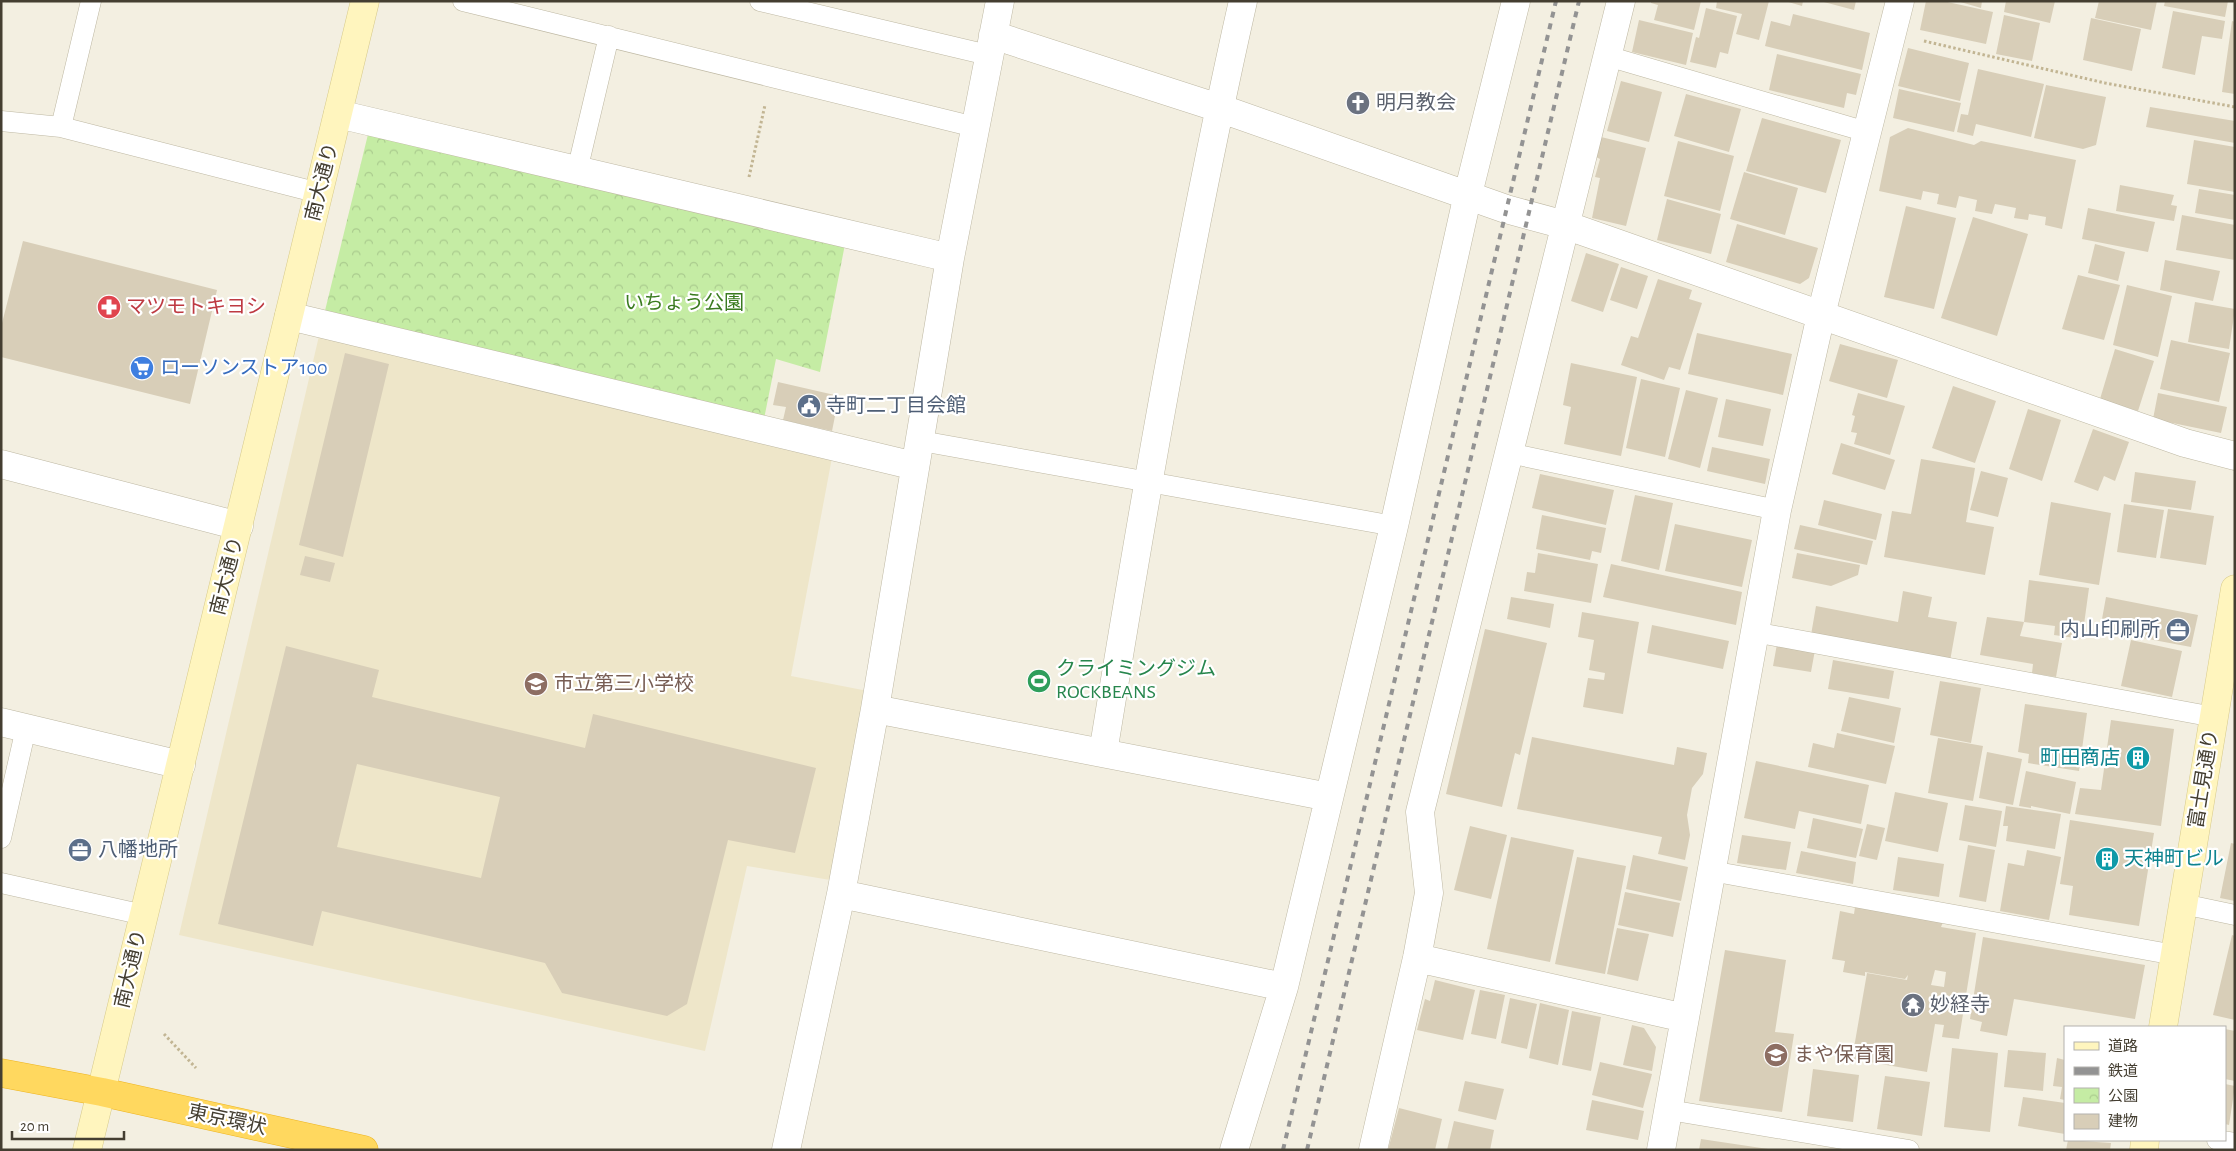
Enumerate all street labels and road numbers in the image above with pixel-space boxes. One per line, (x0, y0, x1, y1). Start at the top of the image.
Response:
street label: 南大通り (302, 141, 341, 223)
street label: 南大通り (207, 535, 246, 617)
street label: 富士見通り (2184, 728, 2222, 830)
street label: 南大通り (111, 928, 150, 1010)
street label: 東京環状 (186, 1100, 269, 1138)

